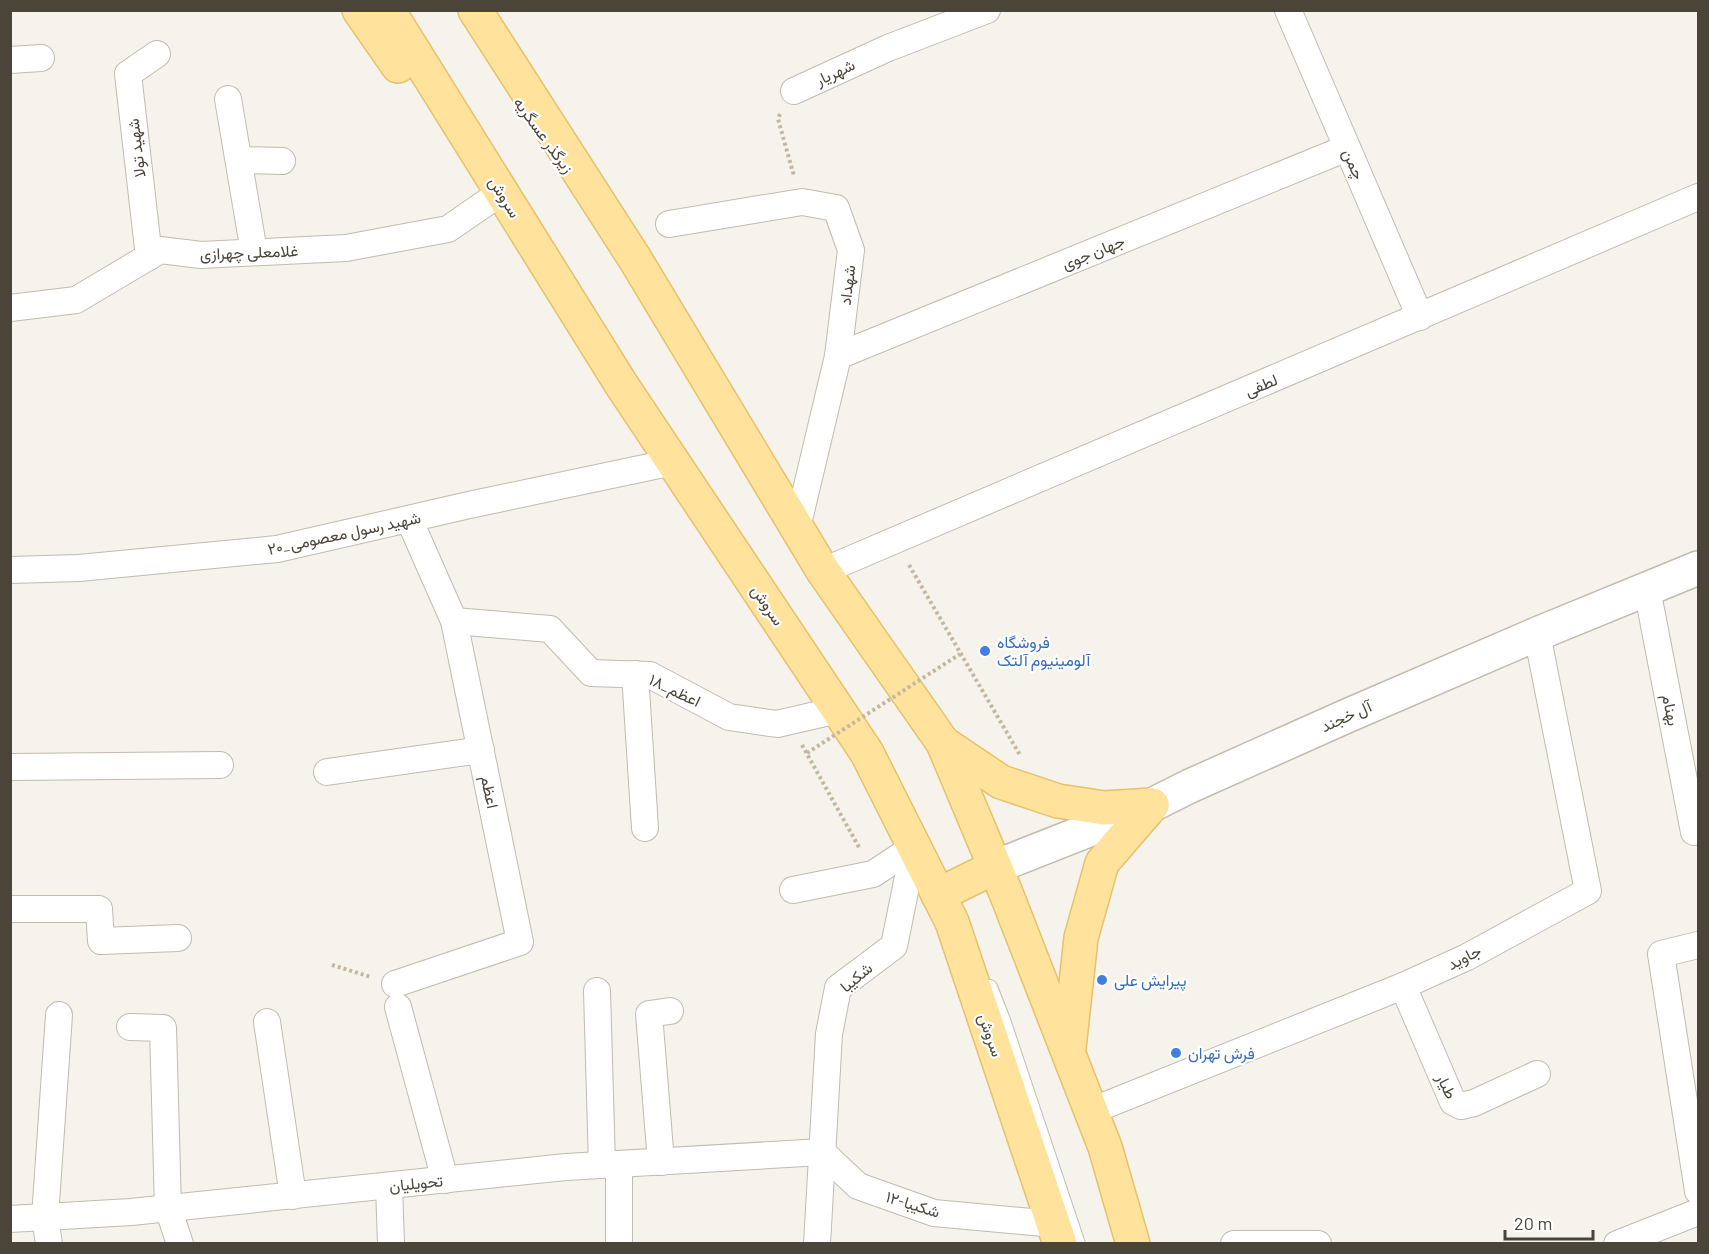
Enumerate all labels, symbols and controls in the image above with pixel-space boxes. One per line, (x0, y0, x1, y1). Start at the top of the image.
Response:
street label: شهریار (811, 54, 858, 91)
street label: زیرگذر عسگریه (509, 93, 578, 178)
street label: شهید تولا (122, 117, 151, 179)
street label: چمن (1337, 146, 1369, 183)
street label: سروش (484, 173, 525, 222)
street label: جهان جوی (1059, 230, 1128, 275)
street label: غلامعلی چهرازی (199, 240, 299, 266)
street label: شهداد (835, 264, 860, 306)
street label: لطفی (1242, 369, 1281, 402)
street label: ۲۰_شهید رسول معصومی (266, 507, 423, 560)
street label: سروش (746, 581, 789, 630)
place label: فروشگاه آلومینیوم آلتک (997, 632, 1092, 671)
marker: فروشگاه آلومینیوم آلتک (978, 644, 992, 658)
street label: ۱۸_اعظم (646, 669, 704, 712)
street label: بهنام (1657, 692, 1684, 728)
street label: آل خجند (1317, 695, 1376, 736)
street label: اعظم (476, 774, 503, 810)
street label: جاوید (1444, 940, 1485, 975)
street label: شکیبا (836, 958, 876, 996)
place label: پیرایش علی (1114, 970, 1186, 992)
marker: پیرایش علی (1095, 973, 1109, 987)
street label: سروش (973, 1011, 1008, 1060)
place label: فرش تهران (1188, 1043, 1255, 1064)
marker: فرش تهران (1169, 1046, 1183, 1060)
street label: طیار (1431, 1069, 1462, 1103)
street label: تحویلیان (388, 1170, 444, 1197)
street label: ۱۲-شکیبا (883, 1186, 943, 1222)
scale bar (1505, 1203, 1594, 1241)
text: 20 m (1514, 1212, 1552, 1234)

